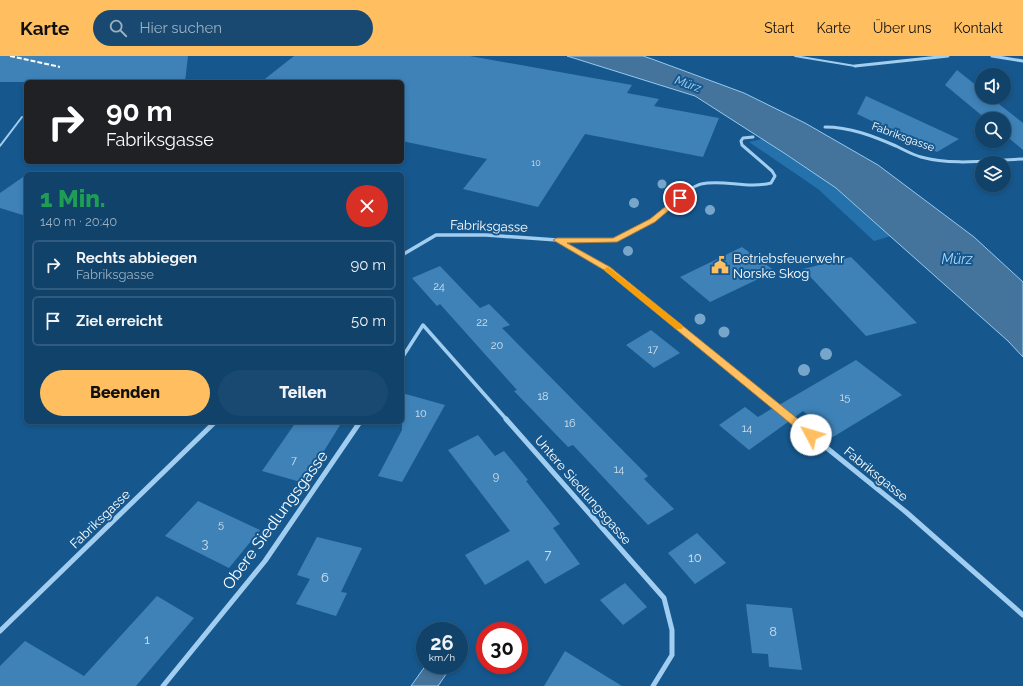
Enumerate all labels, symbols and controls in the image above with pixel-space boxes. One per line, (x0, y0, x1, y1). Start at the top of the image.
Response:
search box (93, 10, 373, 46)
text: Karte (20, 17, 69, 39)
icon: search (107, 17, 129, 39)
text: Hier suchen (139, 19, 222, 37)
text: Start (764, 20, 794, 36)
text: Karte (816, 20, 851, 36)
text: Über uns (873, 20, 932, 36)
text: Kontakt (954, 20, 1003, 36)
map controls (975, 68, 1011, 192)
button: sound (975, 68, 1011, 104)
water label: Mürz (673, 73, 703, 95)
text: 90 m (106, 95, 172, 128)
icon: right (40, 96, 92, 148)
button: search (975, 112, 1011, 148)
street label: Fabriksgasse (870, 120, 937, 155)
text: Fabriksgasse (106, 129, 214, 150)
button: layers (975, 156, 1011, 192)
house number: 10 (531, 158, 541, 168)
pin (663, 181, 697, 215)
text: 1 Min. (40, 184, 106, 213)
button: close (346, 185, 388, 227)
icon: arrive (669, 187, 691, 209)
text: 140 m · 20:40 (40, 214, 117, 229)
street label: Fabriksgasse (450, 217, 528, 235)
text: Rechts abbiegen (76, 249, 197, 267)
place label: Betriebsfeuerwehr Norske Skog (733, 251, 845, 281)
water label: Mürz (941, 251, 973, 267)
icon: right (42, 254, 64, 276)
public building icon: Betriebsfeuerwehr Norske Skog (710, 255, 730, 275)
text: 90 m (350, 256, 386, 274)
text: Fabriksgasse (76, 267, 154, 282)
house number: 24 (433, 280, 445, 293)
icon: arrive (42, 310, 64, 332)
text: Ziel erreicht (76, 312, 163, 330)
text: 50 m (351, 312, 386, 330)
house number: 22 (476, 316, 488, 329)
house number: 20 (491, 339, 503, 352)
house number: 17 (648, 343, 658, 356)
button: Beenden (40, 370, 210, 416)
button: Teilen (218, 370, 388, 416)
house number: 18 (537, 390, 549, 403)
house number: 15 (840, 391, 850, 404)
house number: 10 (415, 407, 427, 420)
position arrow (790, 414, 832, 456)
house number: 16 (564, 417, 576, 430)
house number: 14 (742, 422, 752, 435)
street label: Untere Siedlungsgasse (532, 433, 635, 548)
street label: Fabriksgasse (841, 444, 911, 505)
street label: Obere Siedlungsgasse (218, 447, 332, 593)
house number: 7 (291, 454, 297, 467)
house number: 14 (614, 463, 624, 476)
house number: 9 (493, 470, 499, 483)
street label: Fabriksgasse (67, 486, 133, 551)
house number: 5 (218, 518, 224, 531)
house number: 3 (202, 536, 209, 551)
house number: 7 (545, 547, 552, 562)
house number: 10 (688, 550, 702, 565)
house number: 6 (321, 570, 329, 585)
speed limit sign: 30 (476, 622, 528, 674)
house number: 8 (769, 624, 777, 639)
text: 26 (430, 631, 454, 655)
house number: 1 (144, 632, 150, 647)
text: km/h (429, 652, 455, 663)

